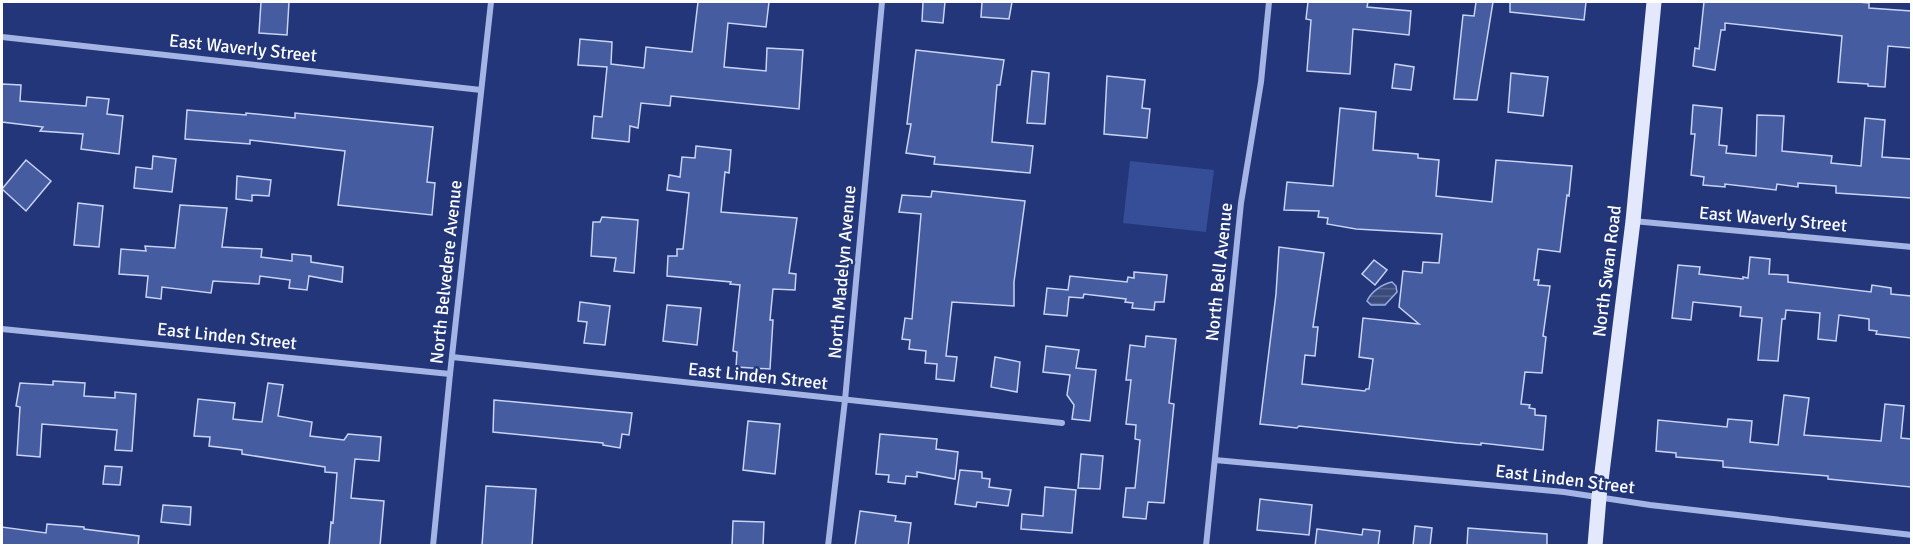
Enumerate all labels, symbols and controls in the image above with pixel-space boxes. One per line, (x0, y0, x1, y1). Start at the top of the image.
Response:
street label: East Waverly Street (168, 29, 318, 67)
street label: North Belvedere Avenue (425, 179, 467, 365)
street label: North Madelyn Avenue (823, 184, 861, 360)
street label: North Bell Avenue (1201, 202, 1237, 342)
street label: East Waverly Street (1698, 202, 1848, 236)
street label: North Swan Road (1588, 204, 1626, 338)
street label: East Linden Street (156, 318, 298, 354)
street label: East Linden Street (687, 358, 829, 394)
street label: East Linden Street (1494, 460, 1636, 498)

